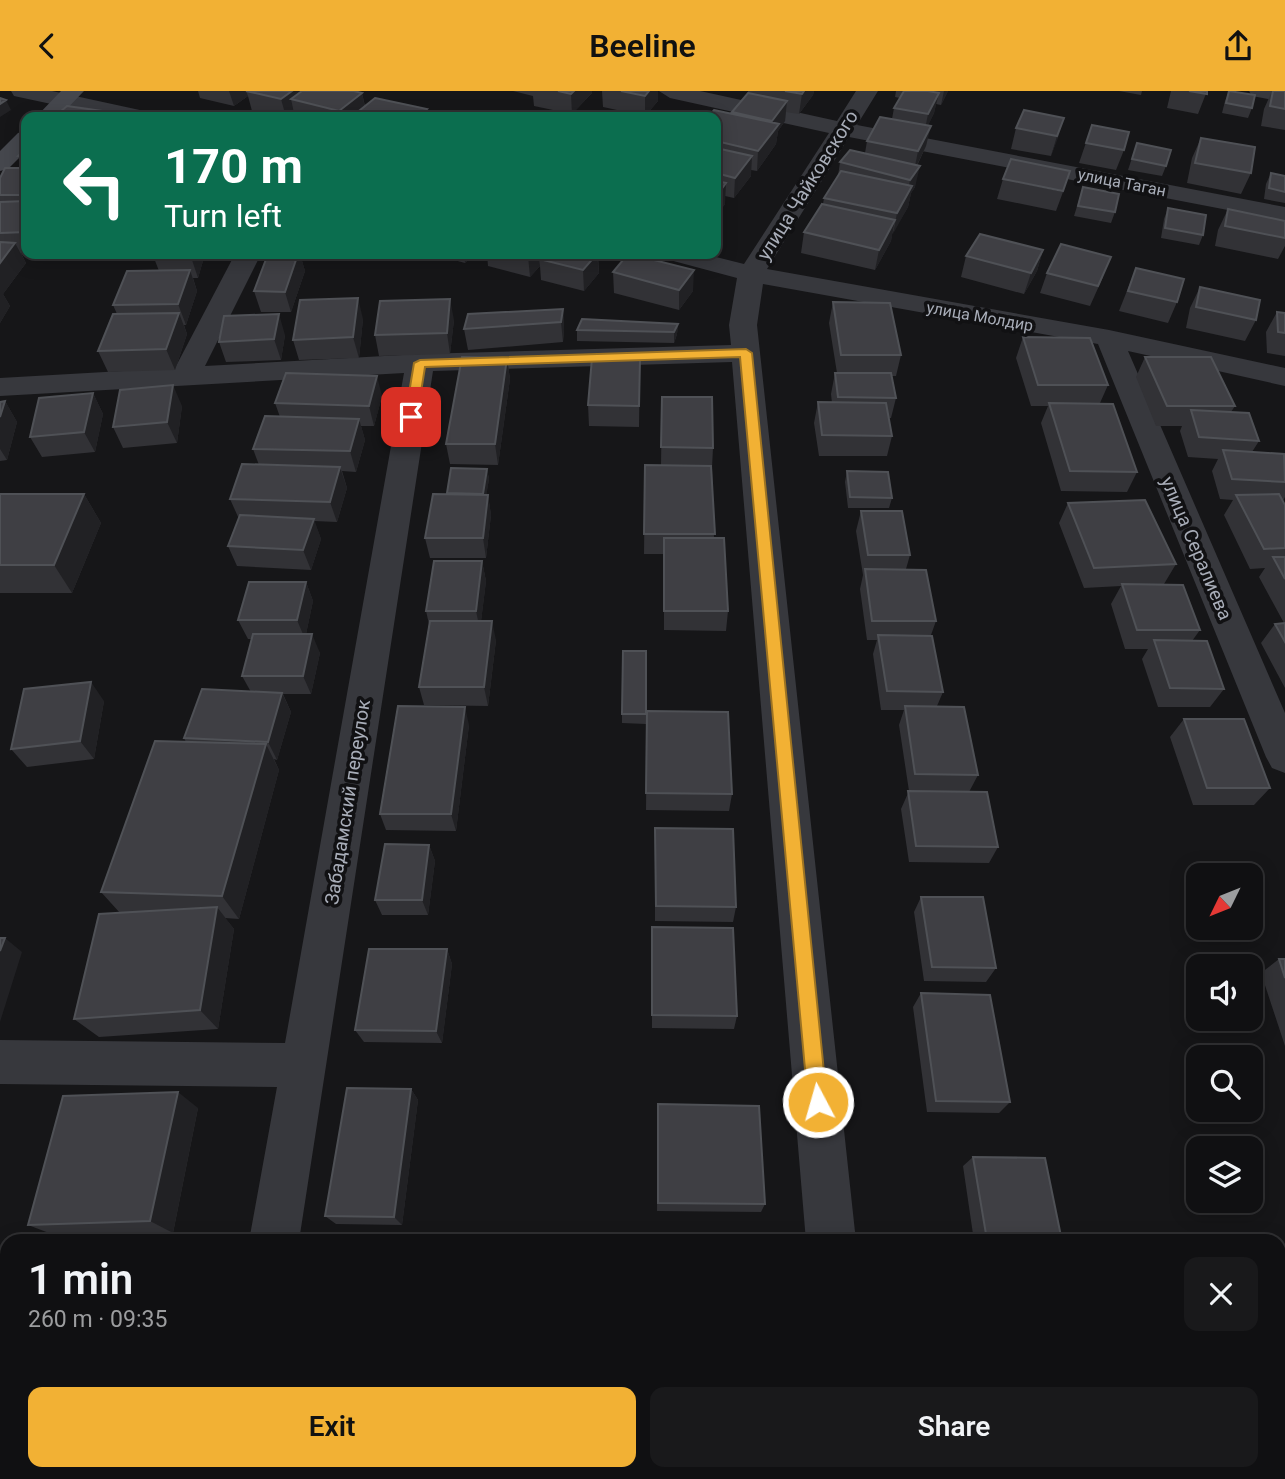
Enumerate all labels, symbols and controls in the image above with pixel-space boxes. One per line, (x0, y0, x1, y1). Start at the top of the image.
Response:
icon: back (28, 27, 66, 65)
text: Beeline (589, 27, 696, 65)
icon: share (1219, 27, 1257, 65)
street label: улица Чайковского (752, 106, 863, 264)
text: 170 m (164, 138, 303, 195)
icon: left (49, 140, 140, 231)
street label: улица Таган (1076, 165, 1168, 200)
text: Turn left (164, 197, 282, 235)
street label: улица Молдир (925, 298, 1035, 335)
pin (381, 387, 441, 447)
icon: arrive (392, 398, 430, 436)
street label: улица Сералиева (1156, 473, 1237, 623)
street label: Забадамский переулок (320, 697, 375, 906)
north arrow (1186, 863, 1264, 940)
map controls (1186, 863, 1263, 1213)
button: sound (1186, 954, 1263, 1031)
button: search (1186, 1045, 1263, 1122)
position arrow (781, 1065, 855, 1139)
button: layers (1186, 1136, 1263, 1213)
text: 1 min (28, 1255, 133, 1304)
button: close (1184, 1257, 1258, 1331)
text: 260 m · 09:35 (28, 1306, 167, 1333)
button: Exit (28, 1387, 636, 1467)
button: Share (650, 1387, 1258, 1467)

